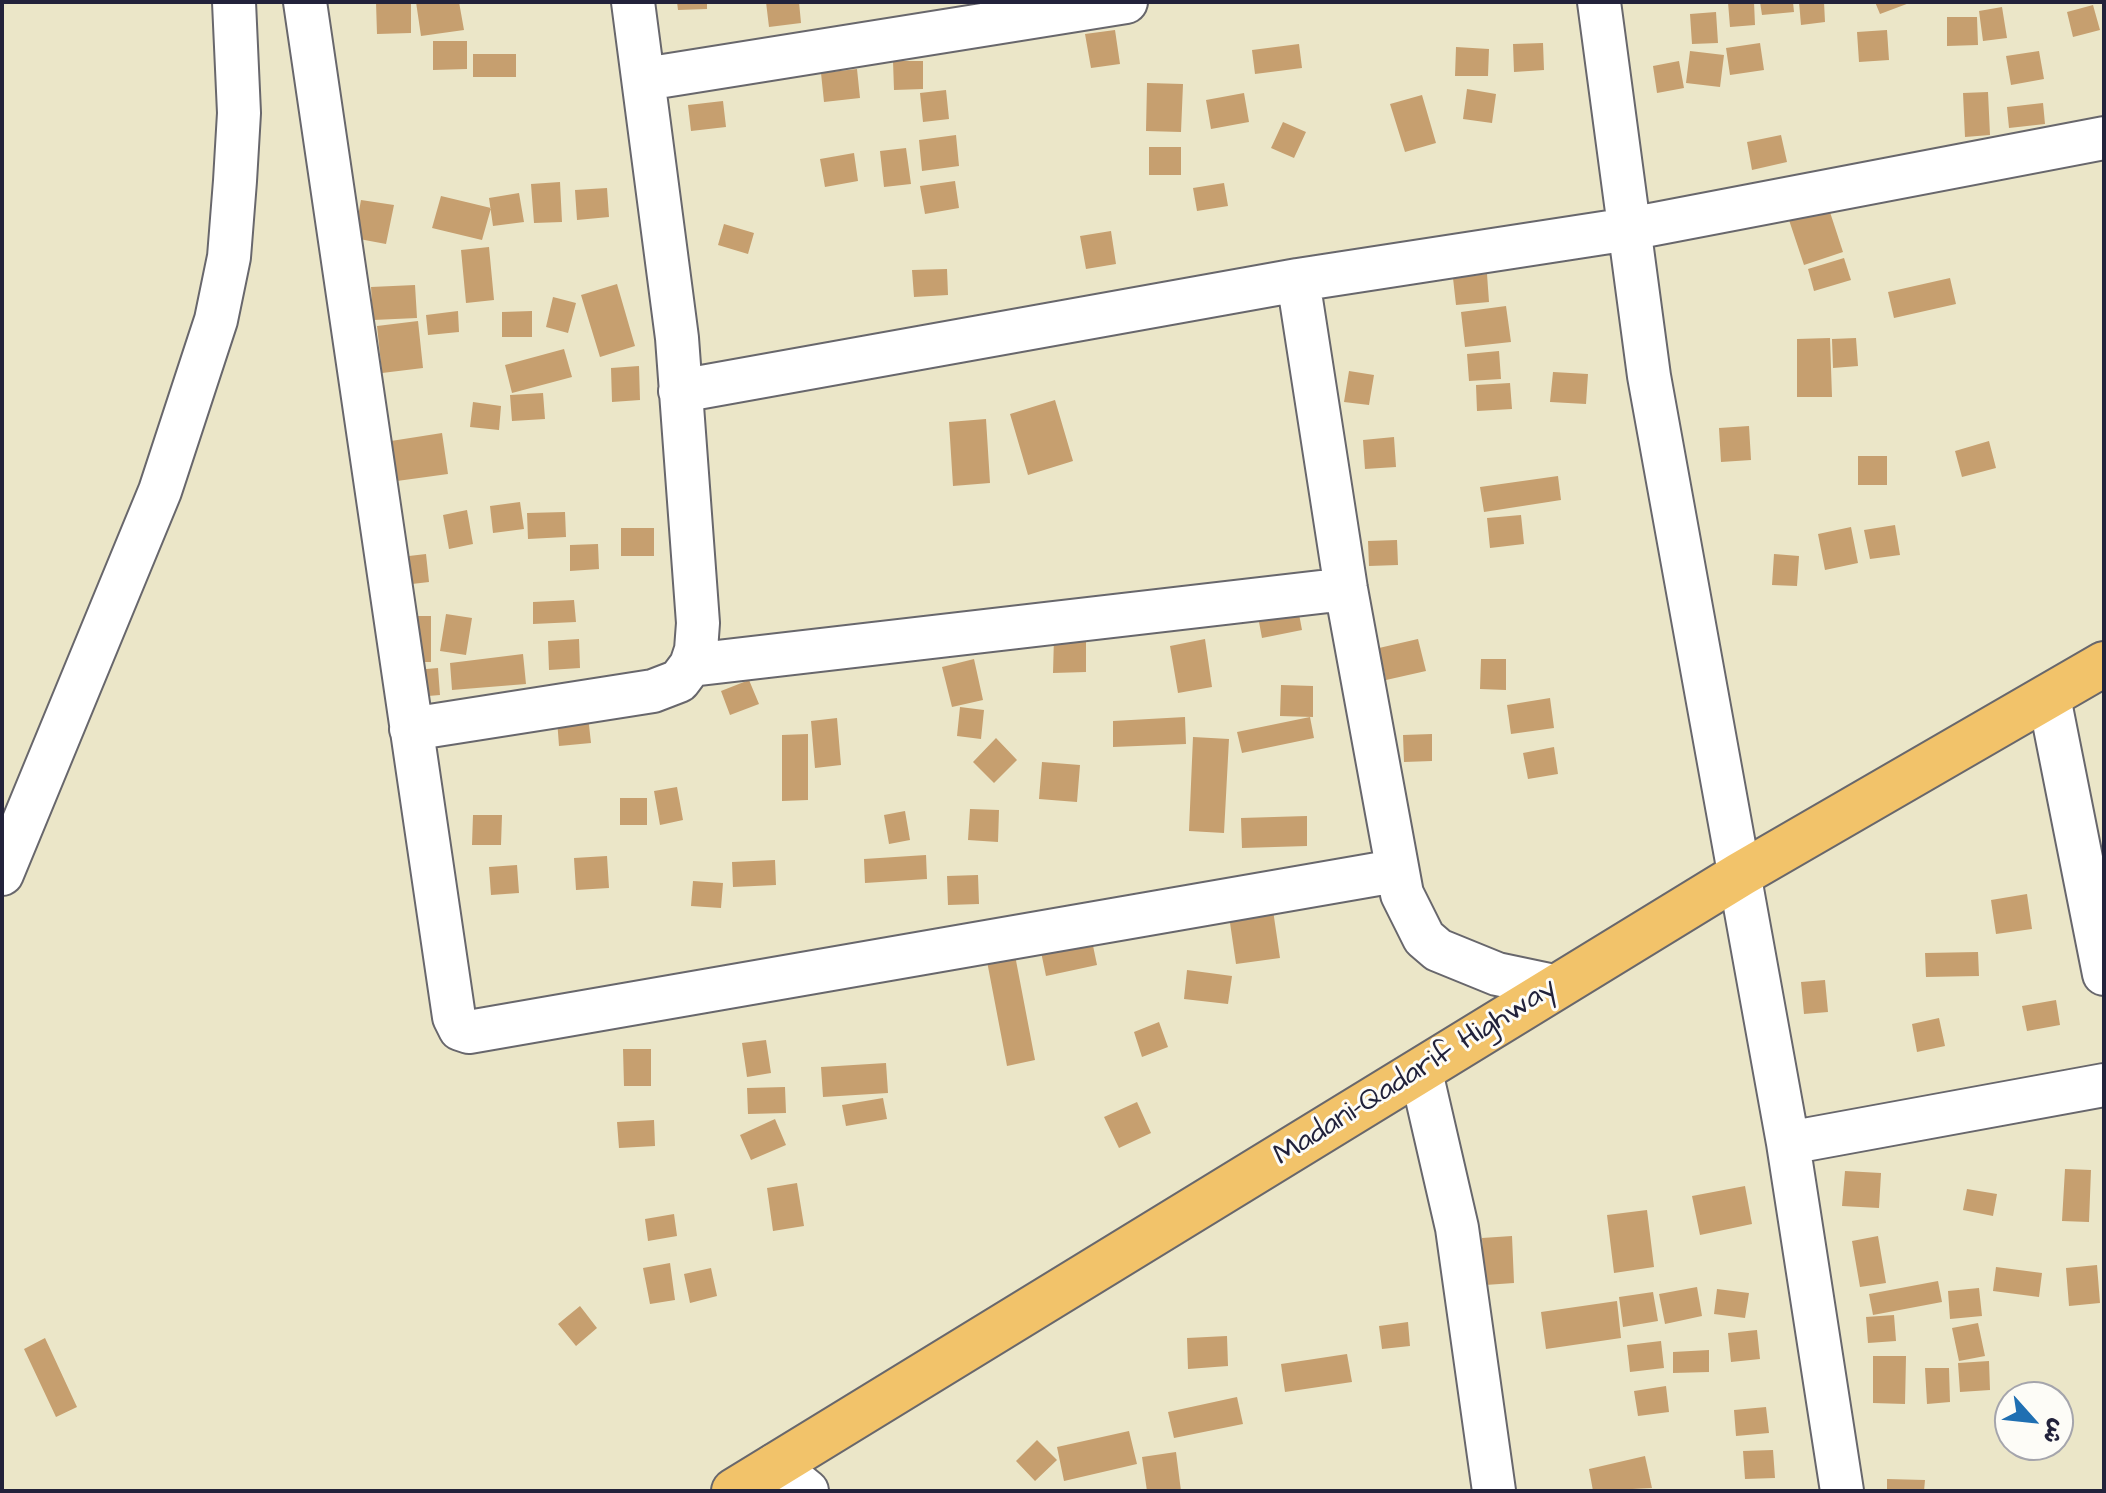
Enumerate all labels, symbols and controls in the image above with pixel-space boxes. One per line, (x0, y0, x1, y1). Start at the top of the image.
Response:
street label: Madani-Qadarif Highway (1268, 971, 1564, 1175)
north arrow (1994, 1381, 2074, 1461)
text: ش (2035, 1413, 2073, 1449)

